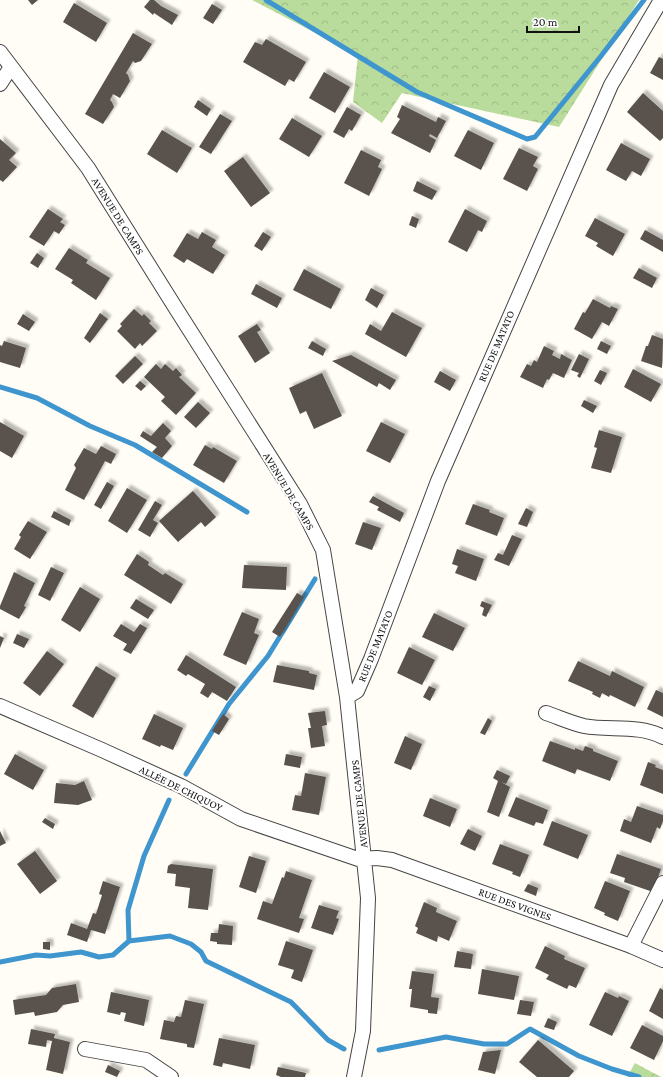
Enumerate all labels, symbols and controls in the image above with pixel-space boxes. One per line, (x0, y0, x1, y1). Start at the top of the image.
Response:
scale bar (527, 8, 579, 34)
text: 20 m (533, 15, 558, 29)
street label: AVENUE DE CAMPS (89, 175, 147, 257)
street label: RUE DE MATATO (476, 309, 516, 383)
street label: AVENUE DE CAMPS (261, 450, 317, 532)
street label: RUE DE MATATO (355, 608, 395, 684)
street label: AVENUE DE CAMPS (348, 759, 370, 849)
street label: ALLÉE DE CHIQUOY (137, 763, 225, 813)
street label: RUE DES VIGNES (477, 885, 553, 923)

